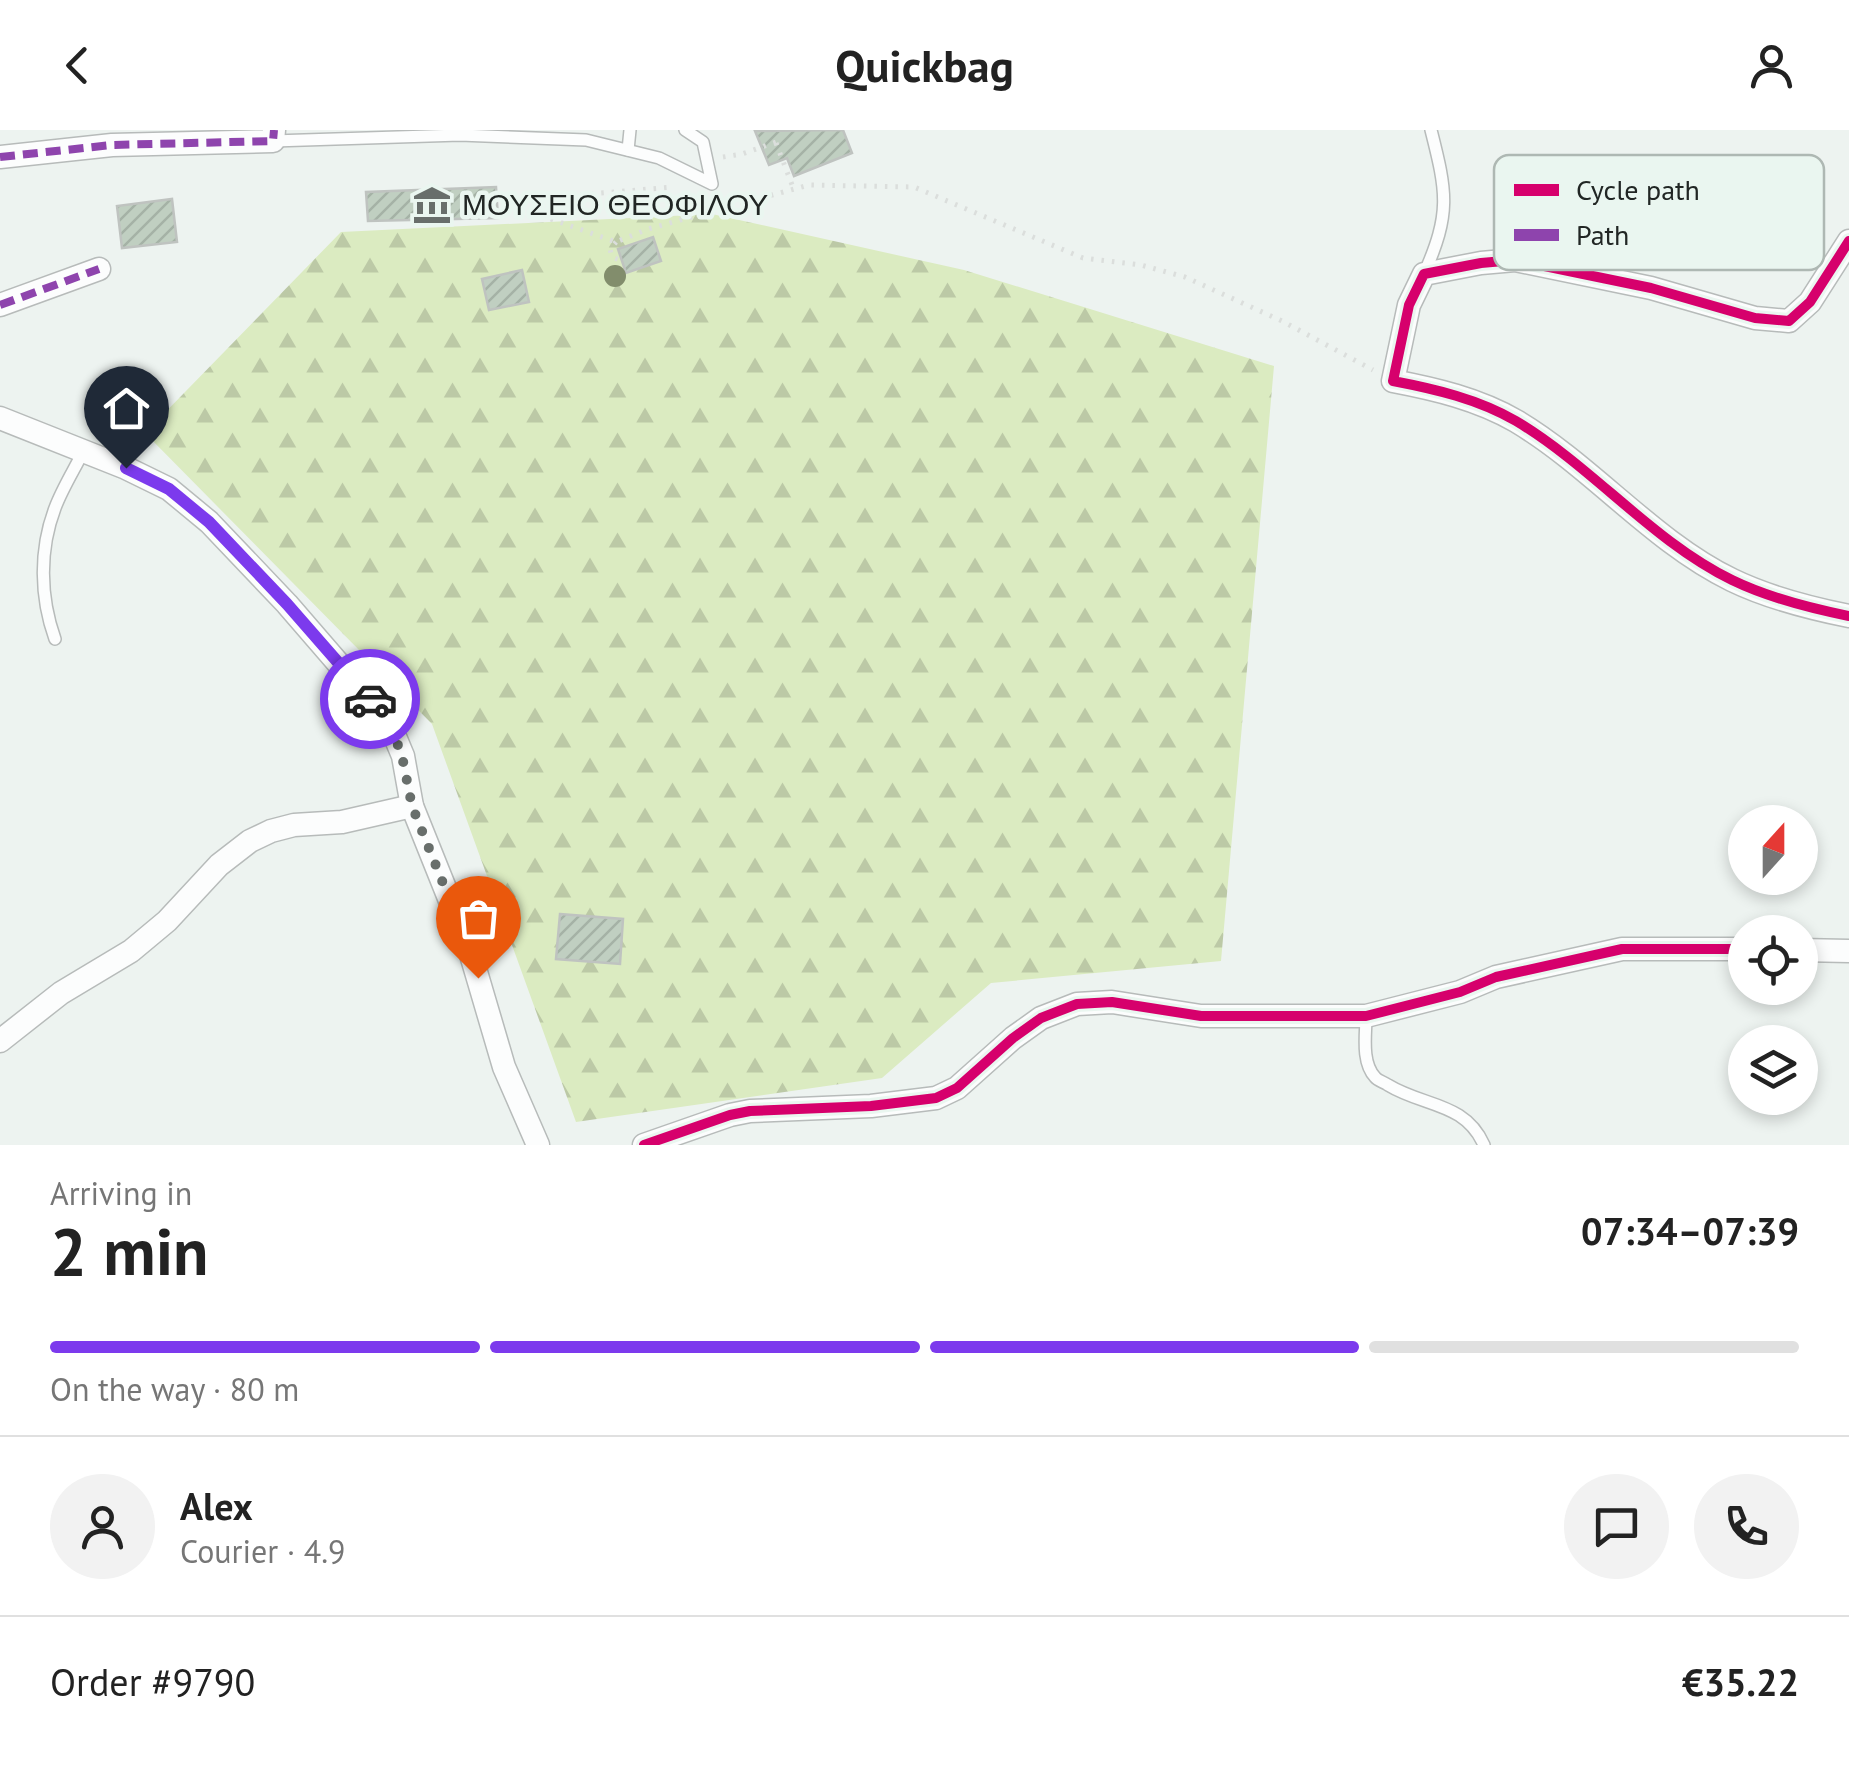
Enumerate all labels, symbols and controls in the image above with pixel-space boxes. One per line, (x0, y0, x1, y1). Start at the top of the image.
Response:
text: Quickbag (835, 36, 1014, 94)
icon: back (50, 38, 105, 93)
icon: person (1744, 38, 1799, 93)
legend (1494, 155, 1824, 270)
text: Cycle path (1576, 171, 1700, 208)
museum icon: ΜΟΥΣΕΙΟ ΘΕΟΦΙΛΟΥ (411, 184, 453, 226)
place label: ΜΟΥΣΕΙΟ ΘΕΟΦΙΛΟΥ (462, 184, 768, 223)
text: Path (1576, 216, 1629, 253)
pin (84, 366, 169, 469)
icon: home (99, 381, 154, 436)
courier (320, 649, 420, 749)
icon: car (343, 672, 398, 727)
north arrow (1728, 805, 1818, 895)
map controls (1728, 805, 1818, 1115)
pin (436, 876, 521, 979)
icon: bag (451, 891, 506, 946)
button: locate (1728, 915, 1818, 1005)
button: layers (1728, 1025, 1818, 1115)
text: Arriving in (50, 1172, 192, 1214)
text: 07:34–07:39 (1581, 1206, 1799, 1255)
text: 2 min (50, 1209, 209, 1293)
text: On the way · 80 m (50, 1368, 299, 1410)
button: person (50, 1474, 155, 1579)
button: chat (1564, 1474, 1669, 1579)
button: phone (1694, 1474, 1799, 1579)
text: Alex (180, 1481, 253, 1530)
text: Courier · 4.9 (180, 1530, 346, 1572)
text: Order #9790 (50, 1657, 255, 1706)
text: €35.22 (1682, 1657, 1799, 1706)

